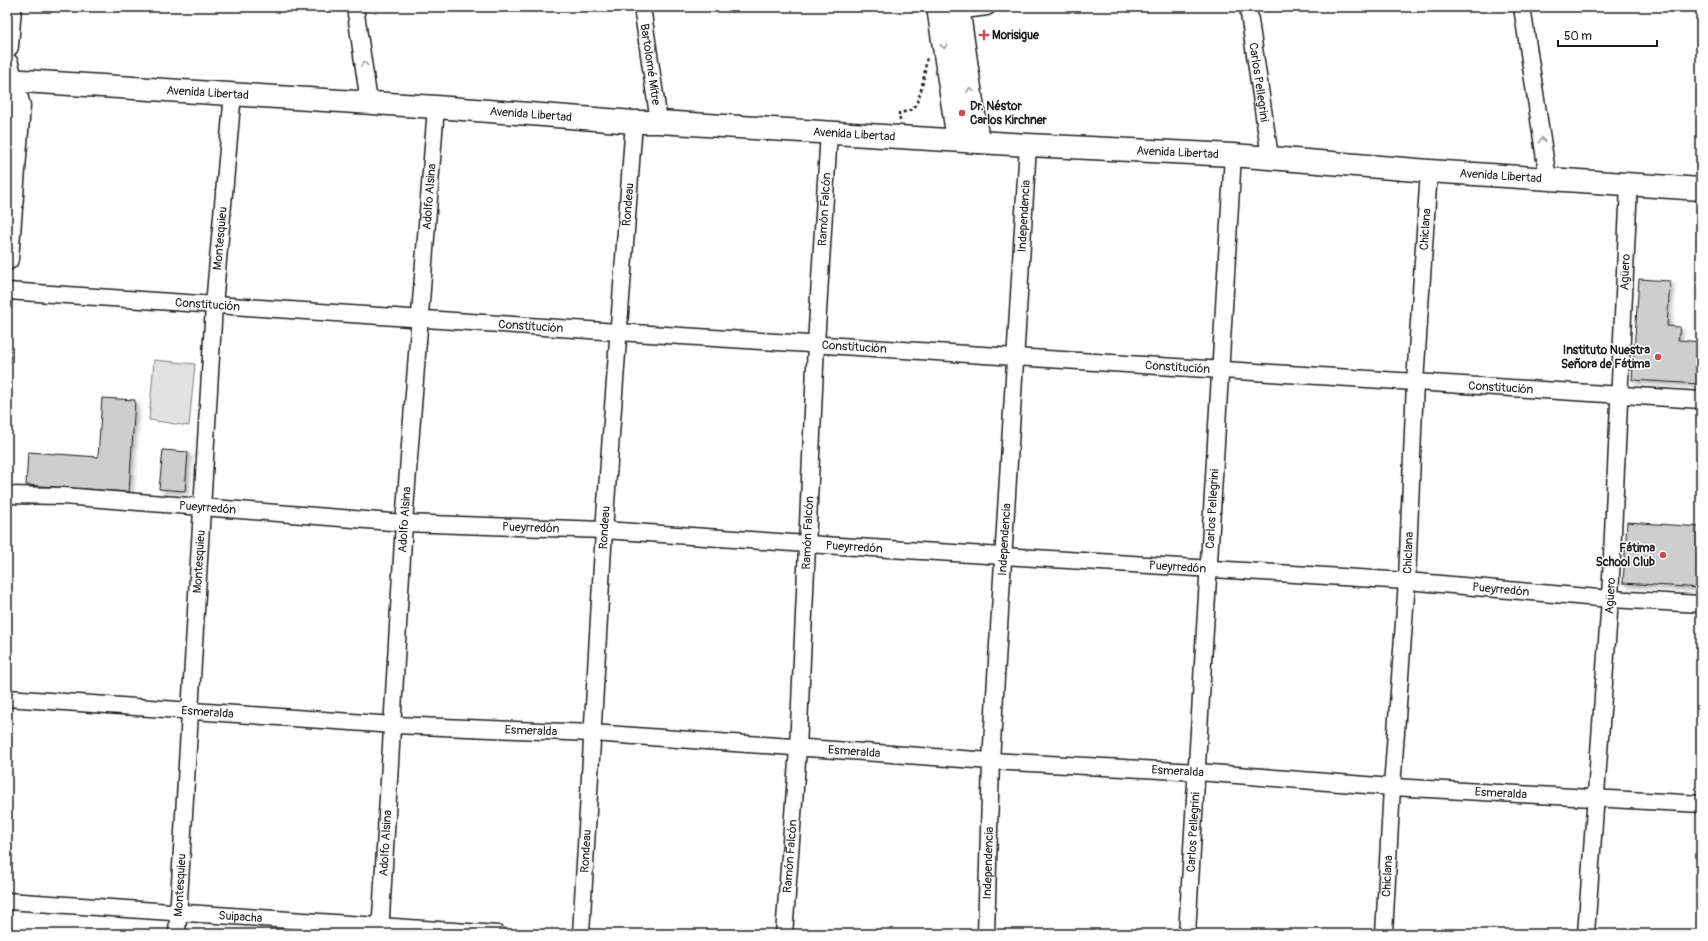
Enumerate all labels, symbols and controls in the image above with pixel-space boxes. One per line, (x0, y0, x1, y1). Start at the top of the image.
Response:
scale bar (1558, 22, 1657, 48)
street label: Bartolomé Mitre (637, 23, 664, 106)
place label: Morisigue (992, 28, 1040, 43)
text: 50 m (1564, 29, 1592, 44)
marker: Morisigue (979, 30, 989, 40)
street label: Carlos Pellegrini (1246, 41, 1272, 123)
one-way arrow (939, 42, 948, 49)
one-way arrow (360, 61, 369, 67)
street label: Avenida Libertad (166, 83, 249, 103)
one-way arrow (966, 86, 975, 93)
place label: Dr. Néstor Carlos Kirchner (970, 99, 1048, 128)
street label: Avenida Libertad (489, 104, 573, 125)
marker: Dr. Néstor Carlos Kirchner (957, 108, 967, 118)
street label: Avenida Libertad (813, 124, 896, 144)
one-way arrow (1538, 137, 1547, 143)
street label: Avenida Libertad (1136, 143, 1219, 162)
street label: Adolfo Alsina (419, 163, 439, 230)
street label: Avenida Libertad (1459, 166, 1543, 186)
street label: Ramón Falcón (815, 172, 834, 246)
street label: Independencia (1014, 179, 1033, 253)
street label: Rondeau (619, 182, 637, 227)
street label: Montesquieu (210, 206, 230, 271)
street label: Chiclana (1416, 207, 1434, 251)
street label: Agüero (1617, 253, 1633, 291)
street label: Constitución (175, 295, 241, 314)
street label: Constitución (498, 316, 564, 336)
street label: Constitución (821, 337, 887, 356)
place label: Instituto Nuestra Señora de Fátima (1561, 343, 1650, 372)
marker: Instituto Nuestra Señora de Fátima (1653, 352, 1663, 362)
street label: Constitución (1145, 358, 1211, 377)
street label: Constitución (1468, 378, 1534, 397)
street label: Carlos Pellegrini (1202, 468, 1222, 549)
street label: Adolfo Alsina (395, 486, 414, 553)
street label: Ramón Falcón (798, 495, 817, 570)
street label: Pueyrredón (178, 498, 237, 517)
street label: Independencia (995, 502, 1014, 576)
street label: Rondeau (595, 505, 613, 550)
street label: Pueyrredón (502, 519, 560, 536)
street label: Montesquieu (190, 529, 208, 594)
street label: Chiclana (1400, 531, 1416, 574)
street label: Pueyrredón (825, 538, 883, 556)
place label: Fátima School Club (1596, 541, 1655, 570)
marker: Fátima School Club (1658, 550, 1668, 560)
street label: Pueyrredón (1149, 558, 1207, 576)
street label: Agüero (1601, 577, 1618, 615)
street label: Pueyrredón (1472, 579, 1530, 599)
street label: Esmeralda (181, 703, 235, 721)
street label: Esmeralda (504, 722, 558, 739)
street label: Esmeralda (828, 742, 881, 761)
street label: Esmeralda (1151, 762, 1205, 780)
street label: Esmeralda (1474, 784, 1528, 802)
street label: Carlos Pellegrini (1183, 792, 1203, 873)
street label: Adolfo Alsina (376, 809, 395, 877)
street label: Ramón Falcón (780, 819, 800, 894)
street label: Independencia (980, 826, 997, 900)
street label: Rondeau (577, 829, 594, 873)
street label: Montesquieu (171, 853, 189, 917)
street label: Chiclana (1379, 854, 1396, 897)
street label: Suipacha (218, 908, 263, 926)

